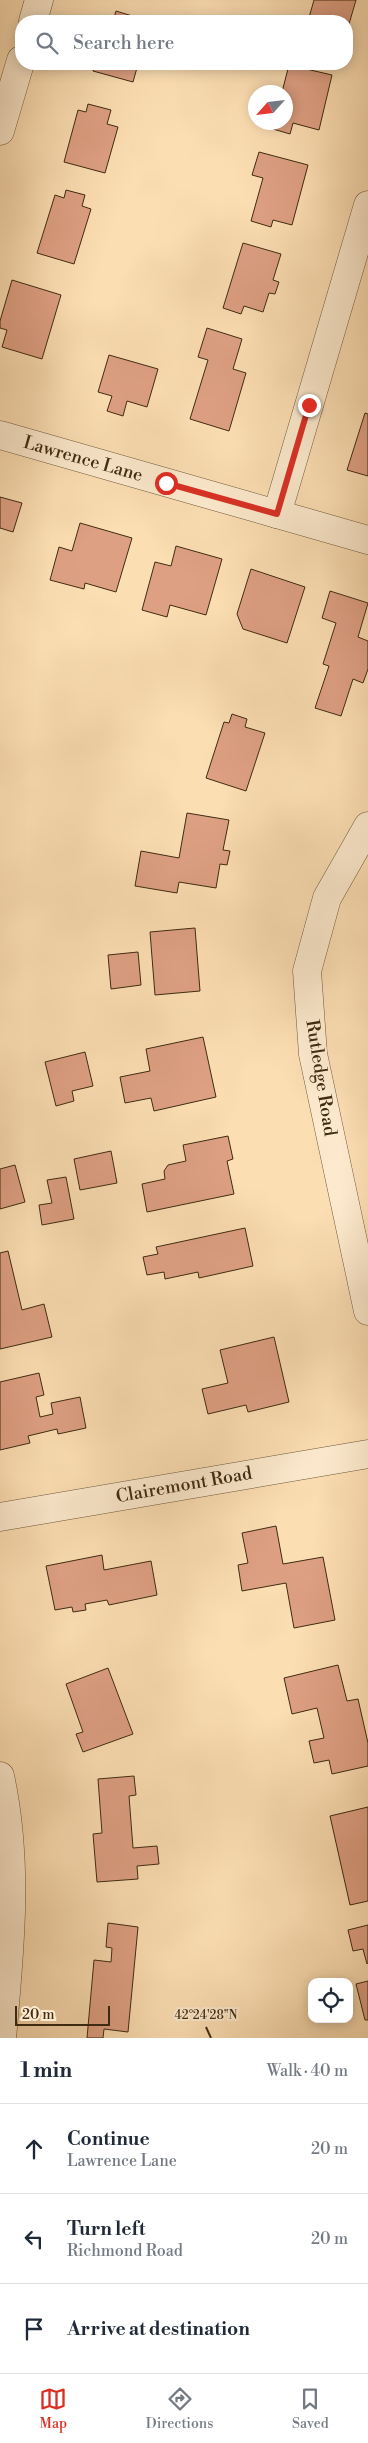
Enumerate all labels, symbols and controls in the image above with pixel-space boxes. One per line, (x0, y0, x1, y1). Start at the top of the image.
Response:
search box (15, 15, 353, 70)
icon: search (33, 29, 61, 57)
text: Search here (73, 31, 174, 55)
north arrow (248, 85, 293, 130)
route end (298, 394, 321, 417)
street label: Lawrence Lane (20, 431, 146, 487)
route start (155, 472, 178, 495)
street label: Rutledge Road (300, 1018, 342, 1139)
street label: Clairemont Road (114, 1462, 255, 1508)
map controls (308, 1978, 353, 2023)
button: locate (308, 1978, 353, 2023)
scale bar (15, 2003, 110, 2026)
text: 20 m (22, 2006, 54, 2024)
text: 42°24'28"N (175, 2008, 238, 2023)
text: 1 min (20, 2058, 72, 2084)
text: Walk · 40 m (267, 2061, 348, 2081)
text: Continue (67, 2127, 150, 2151)
icon: ahead (20, 2135, 48, 2163)
text: 20 m (311, 2139, 348, 2159)
text: Lawrence Lane (67, 2151, 177, 2171)
text: Turn left (67, 2217, 146, 2241)
icon: left (20, 2225, 48, 2253)
text: 20 m (311, 2229, 348, 2249)
text: Richmond Road (67, 2241, 183, 2261)
icon: arrive (20, 2315, 48, 2343)
text: Arrive at destination (67, 2317, 250, 2341)
tab: Map (39, 2385, 67, 2433)
tab: Directions (146, 2385, 213, 2433)
tab: Saved (292, 2385, 329, 2433)

